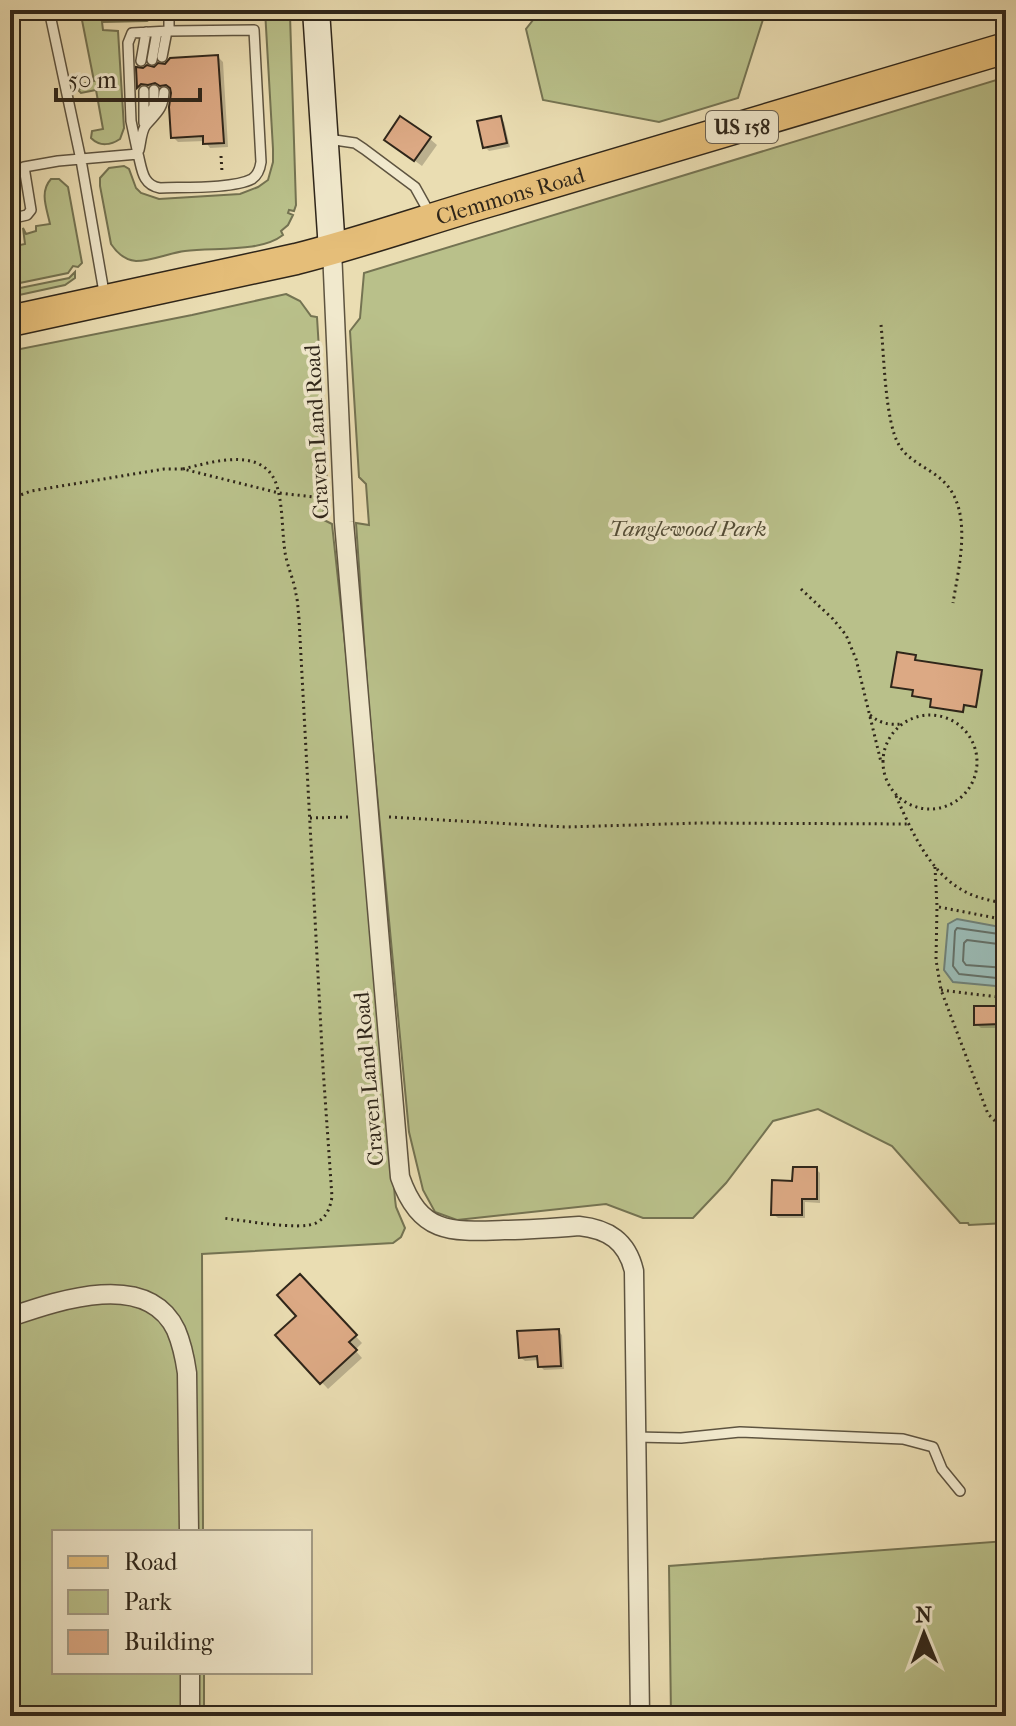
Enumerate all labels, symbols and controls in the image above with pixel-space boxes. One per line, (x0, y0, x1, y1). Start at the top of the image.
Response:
scale bar (56, 52, 200, 102)
text: 50 m (68, 66, 117, 94)
road number: US 158 (706, 111, 778, 143)
street label: Clemmons Road (433, 162, 589, 231)
street label: Craven Land Road (299, 343, 335, 520)
park label: Tanglewood Park (609, 516, 767, 542)
street label: Craven Land Road (348, 990, 390, 1167)
legend (52, 1530, 312, 1674)
text: Road (124, 1548, 178, 1576)
text: Park (124, 1588, 172, 1616)
north arrow (884, 1594, 964, 1674)
text: N (915, 1602, 933, 1628)
text: Building (124, 1628, 215, 1656)

